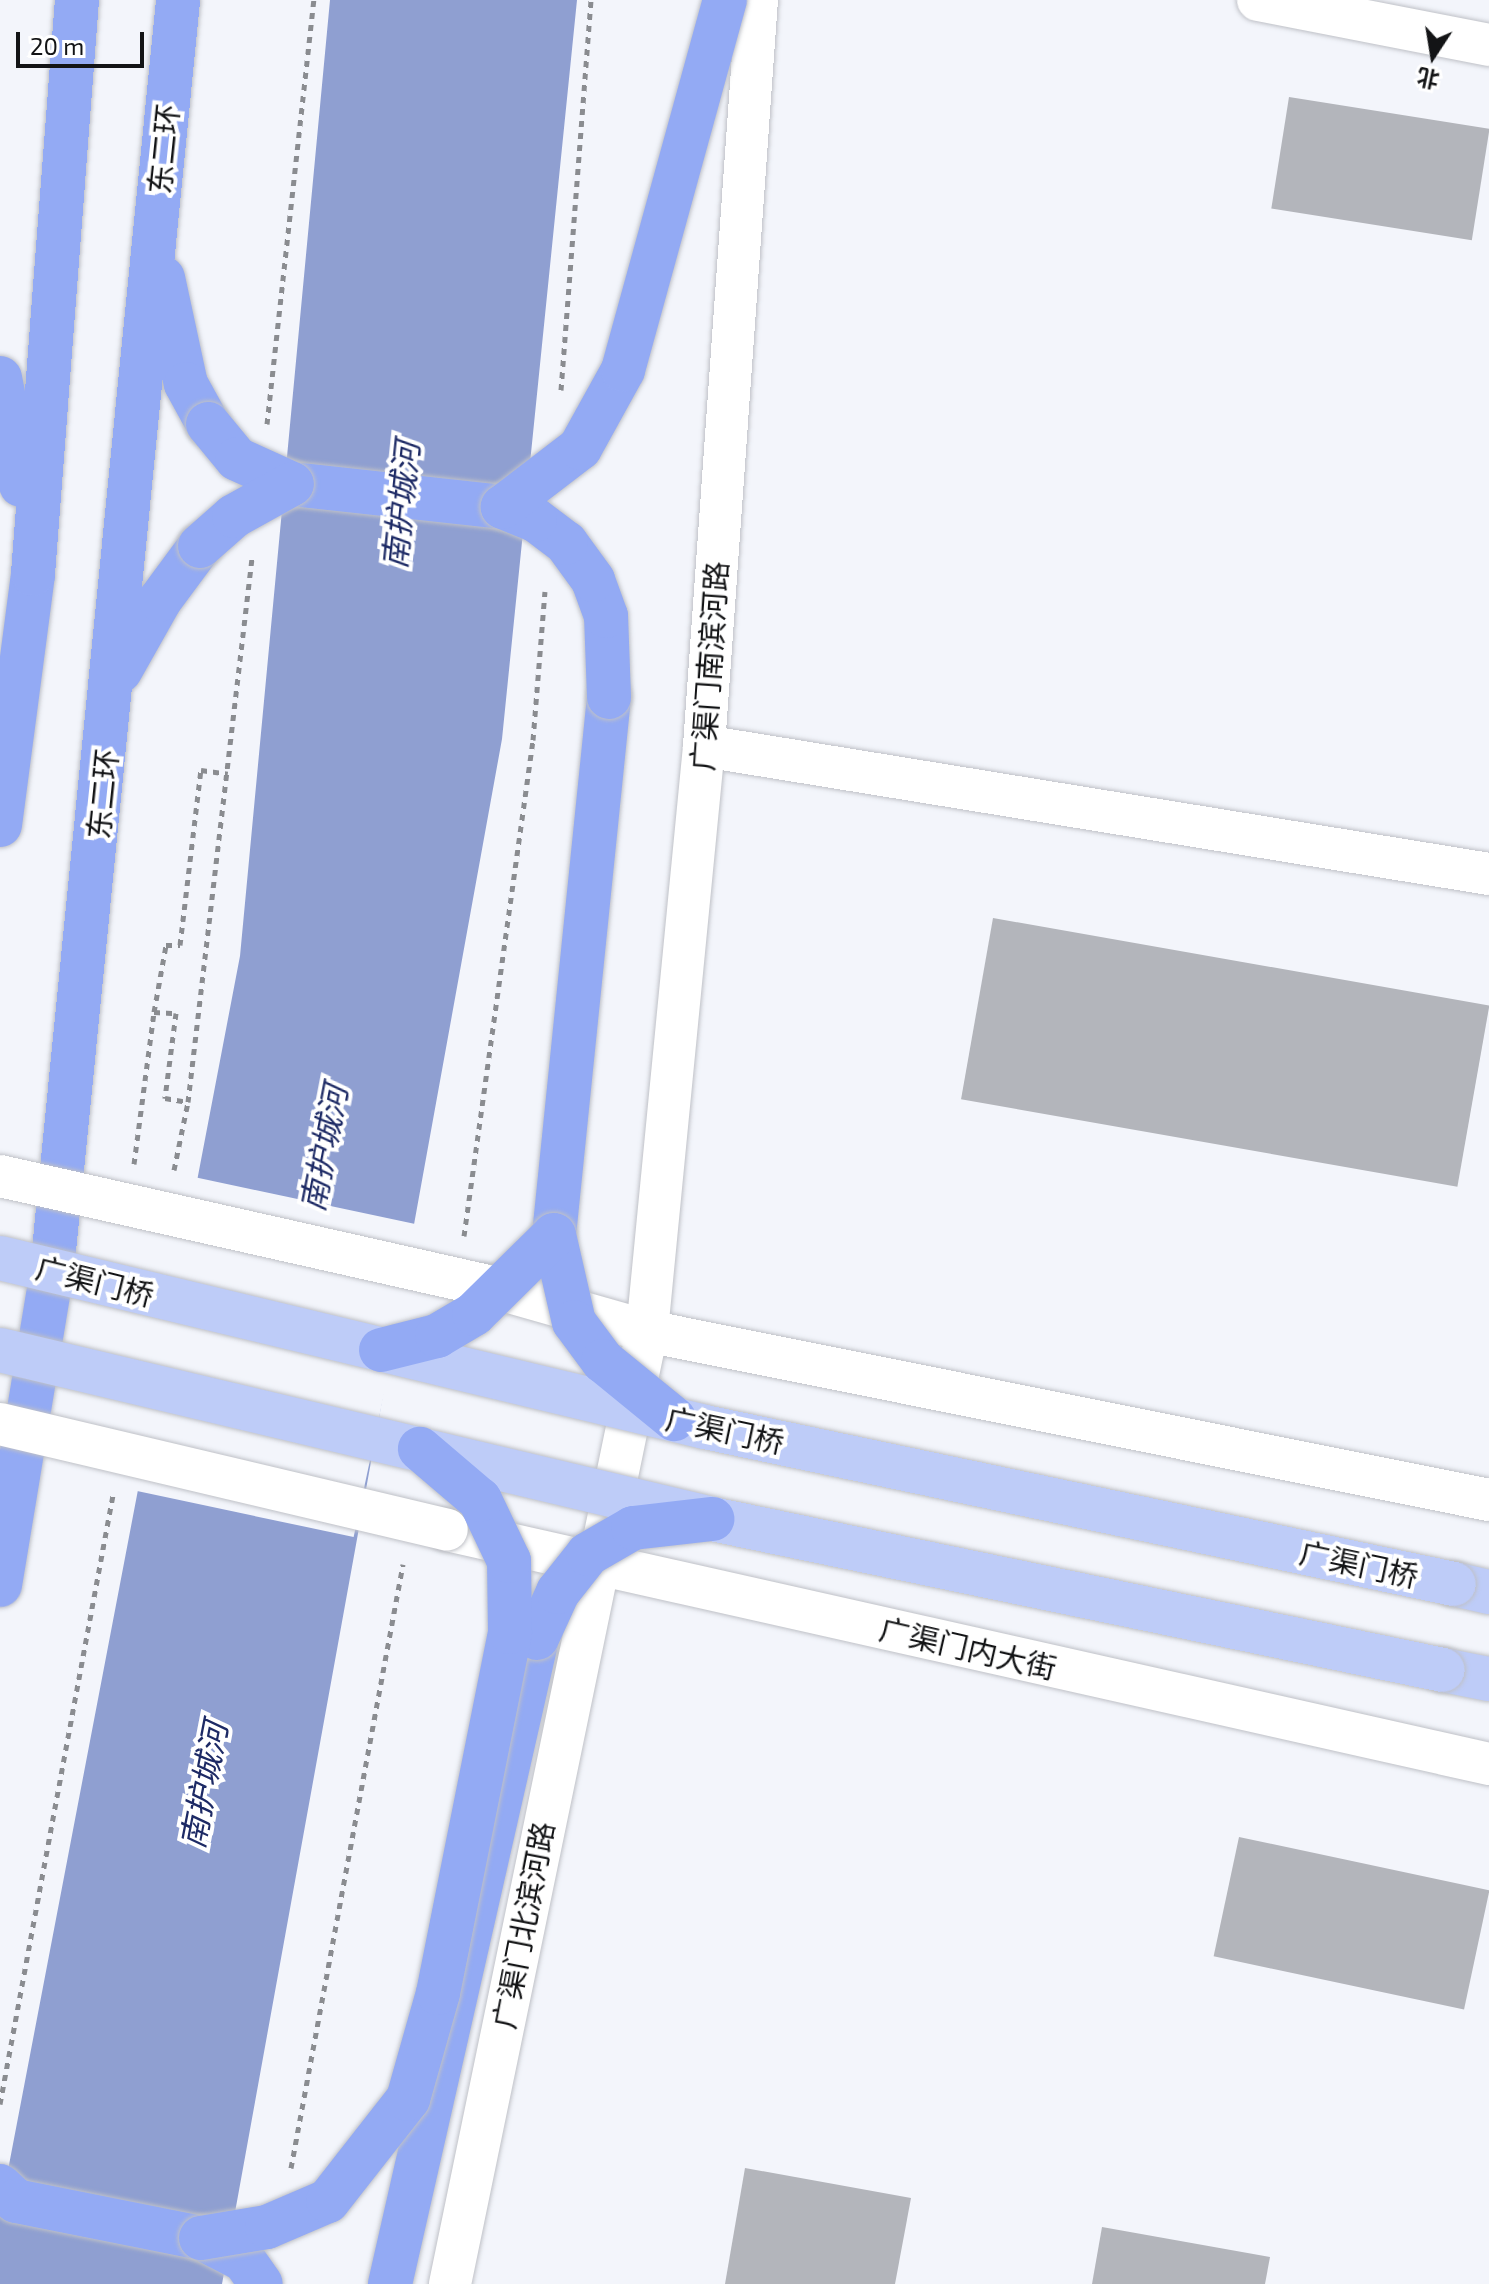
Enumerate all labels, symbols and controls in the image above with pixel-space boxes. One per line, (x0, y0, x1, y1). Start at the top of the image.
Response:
scale bar (20, 16, 148, 66)
north arrow (1393, 16, 1473, 96)
text: 20 m (30, 31, 84, 60)
text: 北 (1415, 64, 1441, 94)
street label: 东二环 (140, 102, 186, 196)
water label: 南护城河 (374, 439, 426, 571)
street label: 广渠门南滨河路 (684, 560, 734, 772)
street label: 东二环 (79, 747, 125, 841)
water label: 南护城河 (292, 1082, 354, 1214)
street label: 广渠门桥 (32, 1249, 158, 1313)
street label: 广渠门桥 (663, 1400, 787, 1460)
street label: 广渠门桥 (1297, 1534, 1421, 1594)
street label: 广渠门内大街 (876, 1610, 1060, 1686)
water label: 南护城河 (172, 1719, 234, 1851)
street label: 广渠门北滨河路 (485, 1818, 561, 2032)

